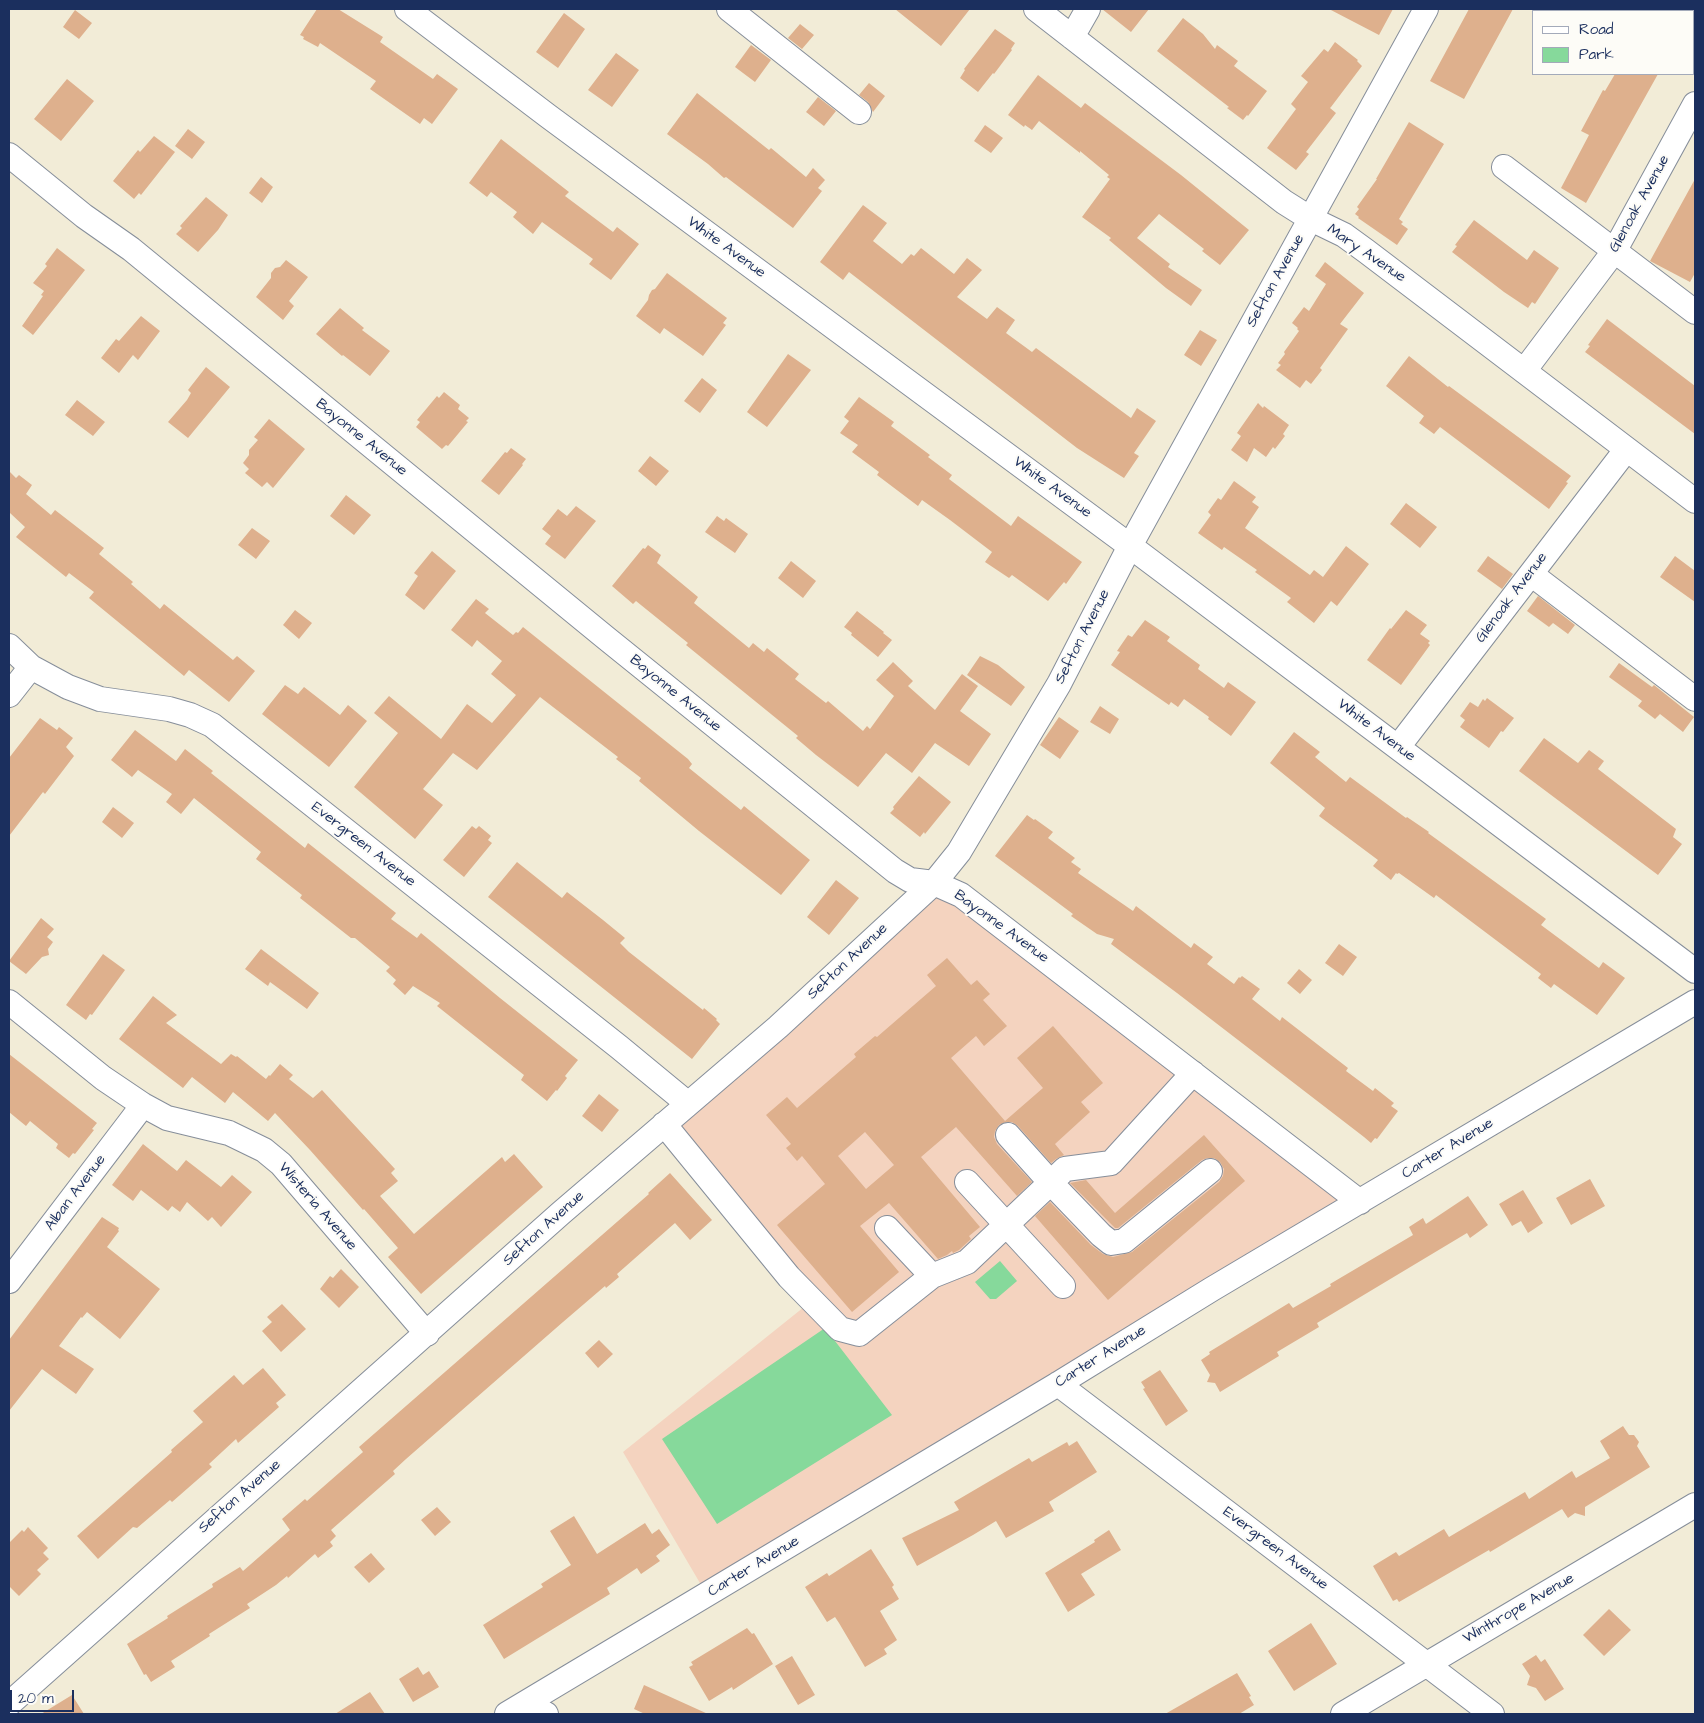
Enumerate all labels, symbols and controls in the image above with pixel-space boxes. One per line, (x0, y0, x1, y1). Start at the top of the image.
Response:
legend (1532, 10, 1694, 75)
text: Road (1579, 19, 1613, 40)
text: Park (1579, 44, 1614, 65)
street label: Glenoak Avenue (1606, 152, 1674, 256)
street label: White Avenue (683, 213, 769, 283)
street label: Mary Avenue (1323, 221, 1409, 287)
street label: Sefton Avenue (1243, 231, 1309, 331)
street label: Bayonne Avenue (311, 396, 411, 480)
street label: White Avenue (1009, 453, 1095, 523)
street label: Glenoak Avenue (1472, 549, 1552, 647)
street label: Sefton Avenue (1052, 587, 1114, 687)
street label: Bayonne Avenue (625, 652, 725, 736)
street label: White Avenue (1334, 696, 1418, 766)
street label: Evergreen Avenue (307, 799, 419, 891)
street label: Bayonne Avenue (950, 887, 1052, 967)
street label: Sefton Avenue (804, 920, 892, 1004)
street label: Carter Avenue (1399, 1115, 1497, 1183)
street label: Alban Avenue (42, 1152, 110, 1234)
street label: Wisteria Avenue (274, 1159, 360, 1255)
street label: Sefton Avenue (500, 1188, 588, 1270)
street label: Carter Avenue (1052, 1322, 1150, 1392)
street label: Sefton Avenue (195, 1456, 285, 1538)
street label: Evergreen Avenue (1219, 1503, 1331, 1595)
street label: Carter Avenue (705, 1533, 803, 1601)
street label: Winthrope Avenue (1460, 1570, 1578, 1648)
scale bar (12, 1680, 76, 1712)
text: 20 m (18, 1688, 54, 1709)

